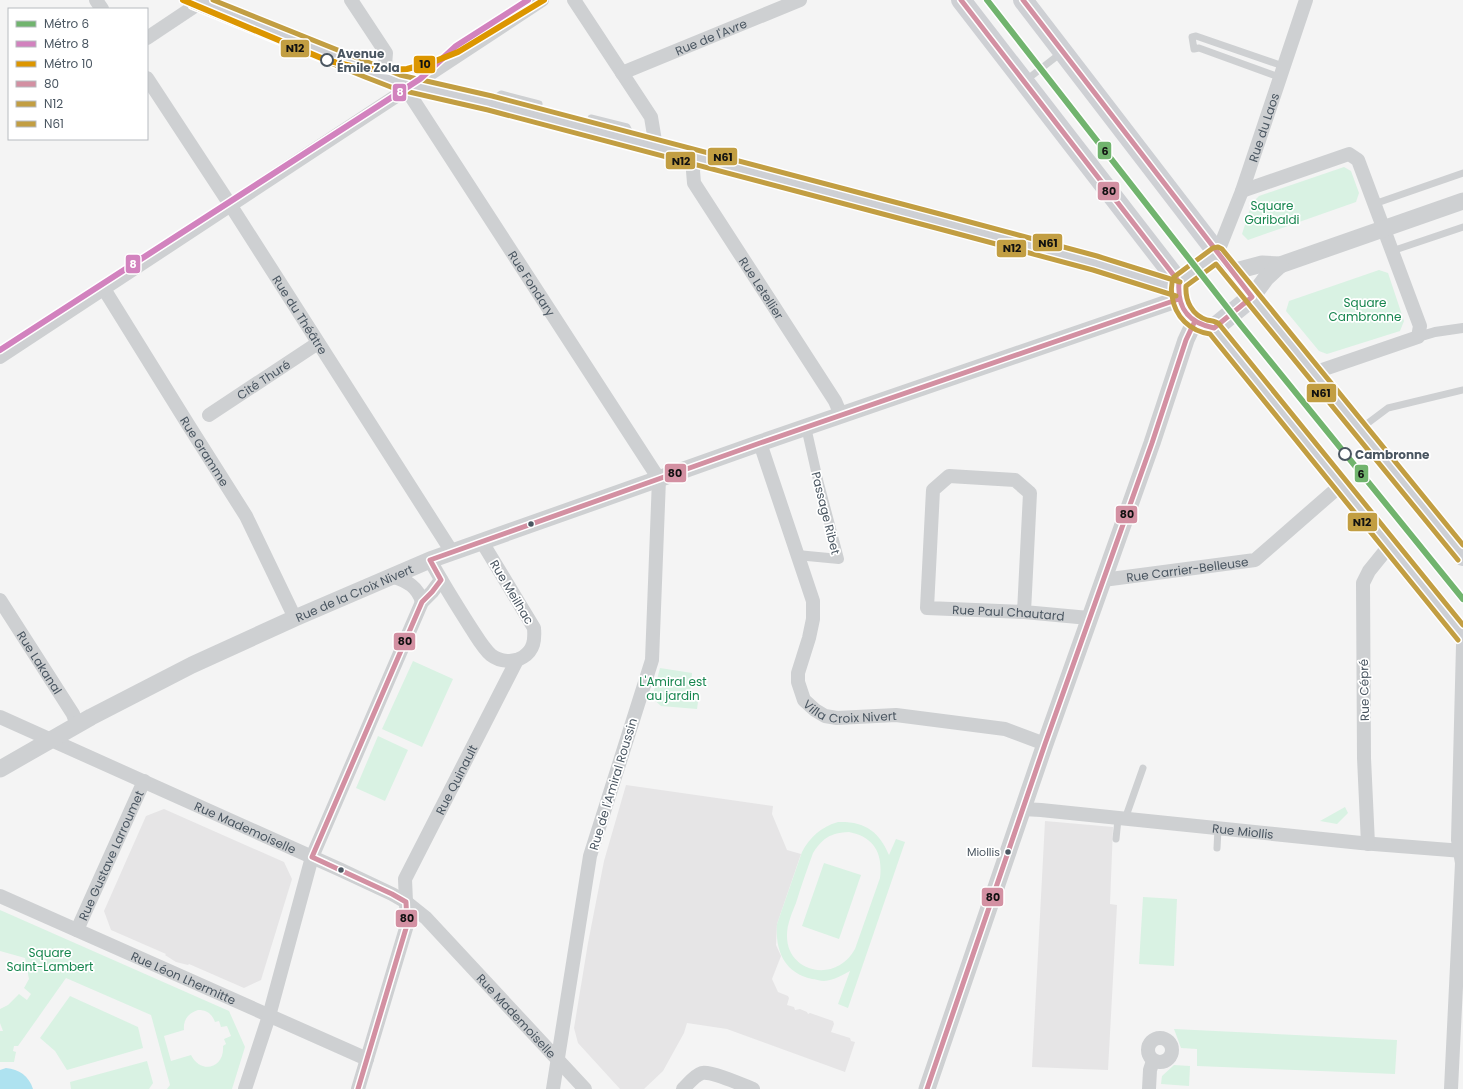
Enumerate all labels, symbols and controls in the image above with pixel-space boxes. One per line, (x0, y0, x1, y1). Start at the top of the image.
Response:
legend (8, 8, 148, 140)
street label: Rue de l'Avre (672, 14, 749, 59)
text: Métro 6 (44, 15, 89, 32)
text: Métro 8 (44, 35, 89, 52)
line badge: N12 (280, 39, 310, 58)
text: N12 (286, 40, 304, 56)
place label: Avenue Émile Zola (337, 45, 400, 76)
marker: Avenue Émile Zola (320, 53, 334, 67)
text: Métro 10 (44, 55, 93, 72)
line badge: 10 (413, 55, 436, 74)
text: 10 (419, 56, 431, 72)
text: 80 (44, 75, 59, 92)
line badge: 8 (392, 83, 407, 102)
text: 8 (396, 84, 404, 100)
street label: Rue du Laos (1244, 90, 1283, 164)
text: N12 (44, 95, 63, 112)
text: N61 (44, 115, 64, 132)
line badge: 6 (1097, 141, 1112, 160)
text: 6 (1101, 143, 1109, 159)
line badge: N61 (707, 147, 738, 166)
text: N61 (713, 149, 733, 165)
line badge: N12 (665, 151, 696, 170)
text: N12 (672, 153, 690, 169)
line badge: 80 (1097, 181, 1120, 201)
text: 80 (1102, 183, 1116, 199)
park label: Square Garibaldi (1244, 197, 1300, 228)
line badge: N61 (1032, 233, 1063, 252)
text: N61 (1038, 235, 1058, 251)
line badge: N12 (996, 239, 1027, 258)
text: N12 (1003, 240, 1021, 256)
street label: Rue Fondary (505, 247, 560, 319)
street label: Rue Letellier (735, 253, 788, 323)
line badge: 8 (125, 254, 141, 274)
text: 8 (129, 256, 137, 272)
street label: Rue du Théâtre (269, 272, 332, 357)
park label: Square Cambronne (1329, 294, 1401, 325)
street label: Cité Thuré (233, 355, 293, 403)
line badge: N61 (1306, 383, 1337, 403)
text: N61 (1311, 385, 1331, 401)
street label: Rue Gramme (176, 413, 233, 489)
place label: Cambronne (1355, 446, 1430, 463)
marker: Cambronne (1338, 447, 1352, 461)
line badge: 80 (664, 463, 687, 483)
line badge: 6 (1354, 464, 1369, 483)
text: 80 (668, 465, 682, 481)
text: 6 (1357, 466, 1365, 482)
street label: Passage Ribet (808, 470, 844, 556)
line badge: 80 (1115, 505, 1138, 524)
text: 80 (1120, 506, 1134, 522)
line badge: N12 (1347, 512, 1378, 532)
text: N12 (1353, 514, 1371, 530)
unlabelled marker (526, 519, 536, 529)
street label: Rue Carrier-Belleuse (1125, 552, 1249, 585)
street label: Rue Meilhac (486, 557, 538, 627)
street label: Rue de la Croix Nivert (293, 560, 416, 625)
street label: Rue Paul Chautard (952, 601, 1065, 624)
street label: Rue Lakanal (13, 627, 67, 697)
line badge: 80 (393, 632, 416, 651)
text: 80 (398, 633, 412, 649)
street label: Rue Cépré (1355, 659, 1373, 721)
park label: L'Amiral est au jardin (639, 673, 707, 704)
street label: Villa Croix Nivert (800, 695, 897, 727)
street label: Rue de l'Amiral Roussin (585, 716, 641, 852)
street label: Rue Quinault (431, 742, 481, 817)
street label: Rue Gustave Larroumet (74, 788, 147, 923)
street label: Rue Mademoiselle (192, 797, 299, 857)
street label: Rue Miollis (1211, 819, 1274, 842)
place label: Miollis (967, 844, 1000, 860)
marker: Miollis (1003, 847, 1013, 857)
unlabelled marker (336, 865, 346, 875)
line badge: 80 (981, 887, 1004, 907)
text: 80 (986, 889, 1000, 905)
line badge: 80 (395, 909, 418, 928)
text: 80 (400, 910, 414, 926)
park label: Square Saint-Lambert (7, 944, 93, 975)
street label: Rue Léon Lhermitte (129, 947, 239, 1008)
street label: Rue Mademoiselle (473, 970, 560, 1062)

